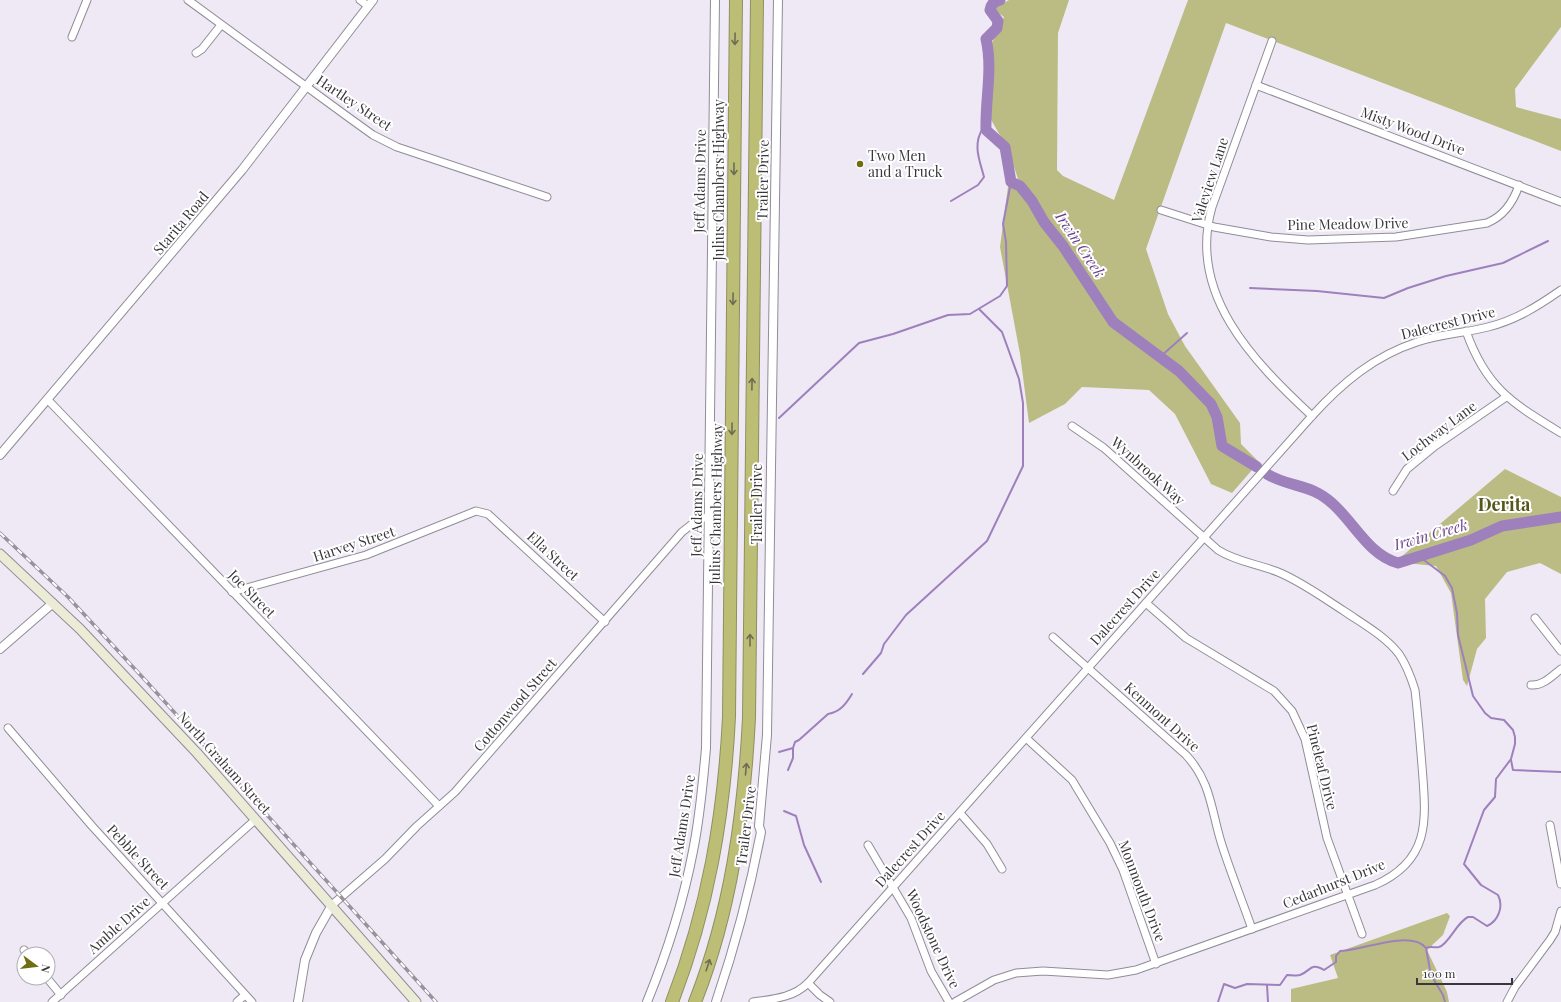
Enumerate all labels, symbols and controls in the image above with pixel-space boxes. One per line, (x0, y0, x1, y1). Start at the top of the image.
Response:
one-way arrow (731, 32, 739, 45)
street label: Hartley Street (313, 70, 397, 135)
street label: Julius Chambers Highway (709, 99, 728, 262)
street label: Misty Wood Drive (1358, 102, 1468, 159)
street label: Jeff Adams Drive (689, 129, 710, 234)
street label: Valeview Lane (1187, 135, 1232, 226)
street label: Trailer Drive (752, 140, 773, 220)
place label: Two Men and a Truck (868, 146, 943, 181)
marker: Two Men and a Truck (855, 159, 865, 169)
one-way arrow (730, 162, 738, 175)
street label: Starita Road (149, 187, 213, 258)
water label: Irwin Creek (1051, 207, 1110, 282)
street label: Pine Meadow Drive (1287, 213, 1409, 234)
one-way arrow (729, 292, 737, 305)
street label: Dalecrest Drive (1399, 302, 1497, 343)
one-way arrow (749, 378, 756, 391)
street label: Lochway Lane (1397, 396, 1480, 465)
one-way arrow (728, 422, 736, 435)
street label: Julius Chambers Highway (705, 423, 726, 586)
street label: Wynbrook Way (1107, 432, 1189, 509)
street label: Jeff Adams Drive (686, 453, 707, 558)
street label: Trailer Drive (747, 464, 766, 544)
district label: Derita (1478, 492, 1531, 516)
water label: Irwin Creek (1391, 514, 1470, 554)
street label: Harvey Street (310, 521, 398, 566)
street label: Ella Street (523, 527, 584, 585)
street label: Dalecrest Drive (1085, 564, 1164, 649)
street label: Joe Street (224, 565, 281, 623)
one-way arrow (746, 634, 754, 647)
street label: Cottonwood Street (469, 653, 561, 755)
street label: Kenmont Drive (1120, 678, 1204, 756)
street label: North Graham Street (173, 707, 276, 819)
street label: Pineleaf Drive (1303, 722, 1342, 812)
one-way arrow (743, 763, 750, 776)
street label: Jeff Adams Drive (664, 773, 699, 880)
street label: Trailer Drive (731, 785, 760, 867)
street label: Dalecrest Drive (870, 806, 949, 891)
street label: Pebble Street (103, 820, 174, 894)
street label: Monmouth Drive (1114, 837, 1171, 944)
street label: Cedarhurst Drive (1280, 854, 1388, 913)
street label: Woodstone Drive (902, 885, 965, 991)
street label: Amble Drive (83, 892, 154, 958)
north arrow (16, 946, 56, 986)
one-way arrow (705, 959, 712, 972)
scale bar (1417, 960, 1512, 986)
text: N (38, 963, 54, 975)
text: 100 m (1423, 965, 1456, 981)

